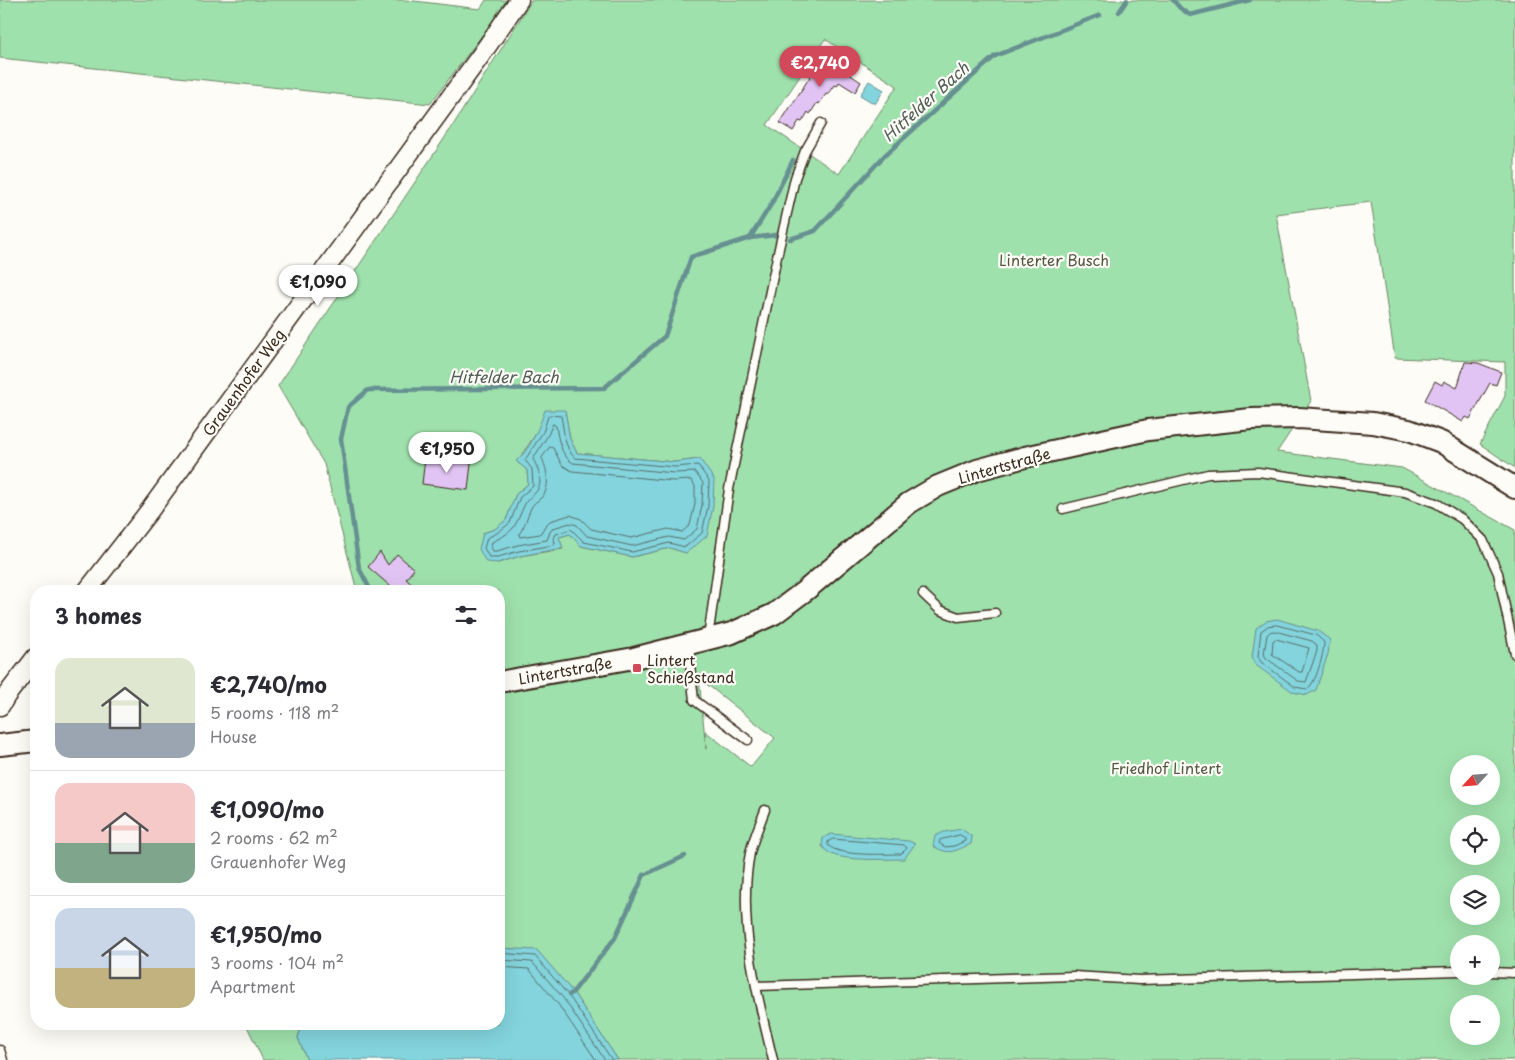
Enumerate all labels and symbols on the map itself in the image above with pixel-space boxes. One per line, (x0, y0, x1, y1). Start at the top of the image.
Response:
pin: €2,740 (779, 46, 861, 88)
water label: Hitfelder Bach (876, 55, 974, 146)
park label: Linterter Busch (999, 248, 1109, 271)
pin: €1,090 (277, 264, 359, 307)
street label: Grauenhofer Weg (196, 324, 290, 440)
water label: Hitfelder Bach (449, 364, 559, 388)
pin: €1,950 (406, 432, 488, 474)
street label: Lintertstraße (955, 441, 1053, 489)
place label: Lintert Schießstand (647, 648, 734, 688)
street label: Lintertstraße (516, 650, 614, 690)
marker: Lintert Schießstand (631, 662, 643, 674)
north arrow (1450, 755, 1500, 805)
park label: Friedhof Lintert (1111, 756, 1221, 779)

